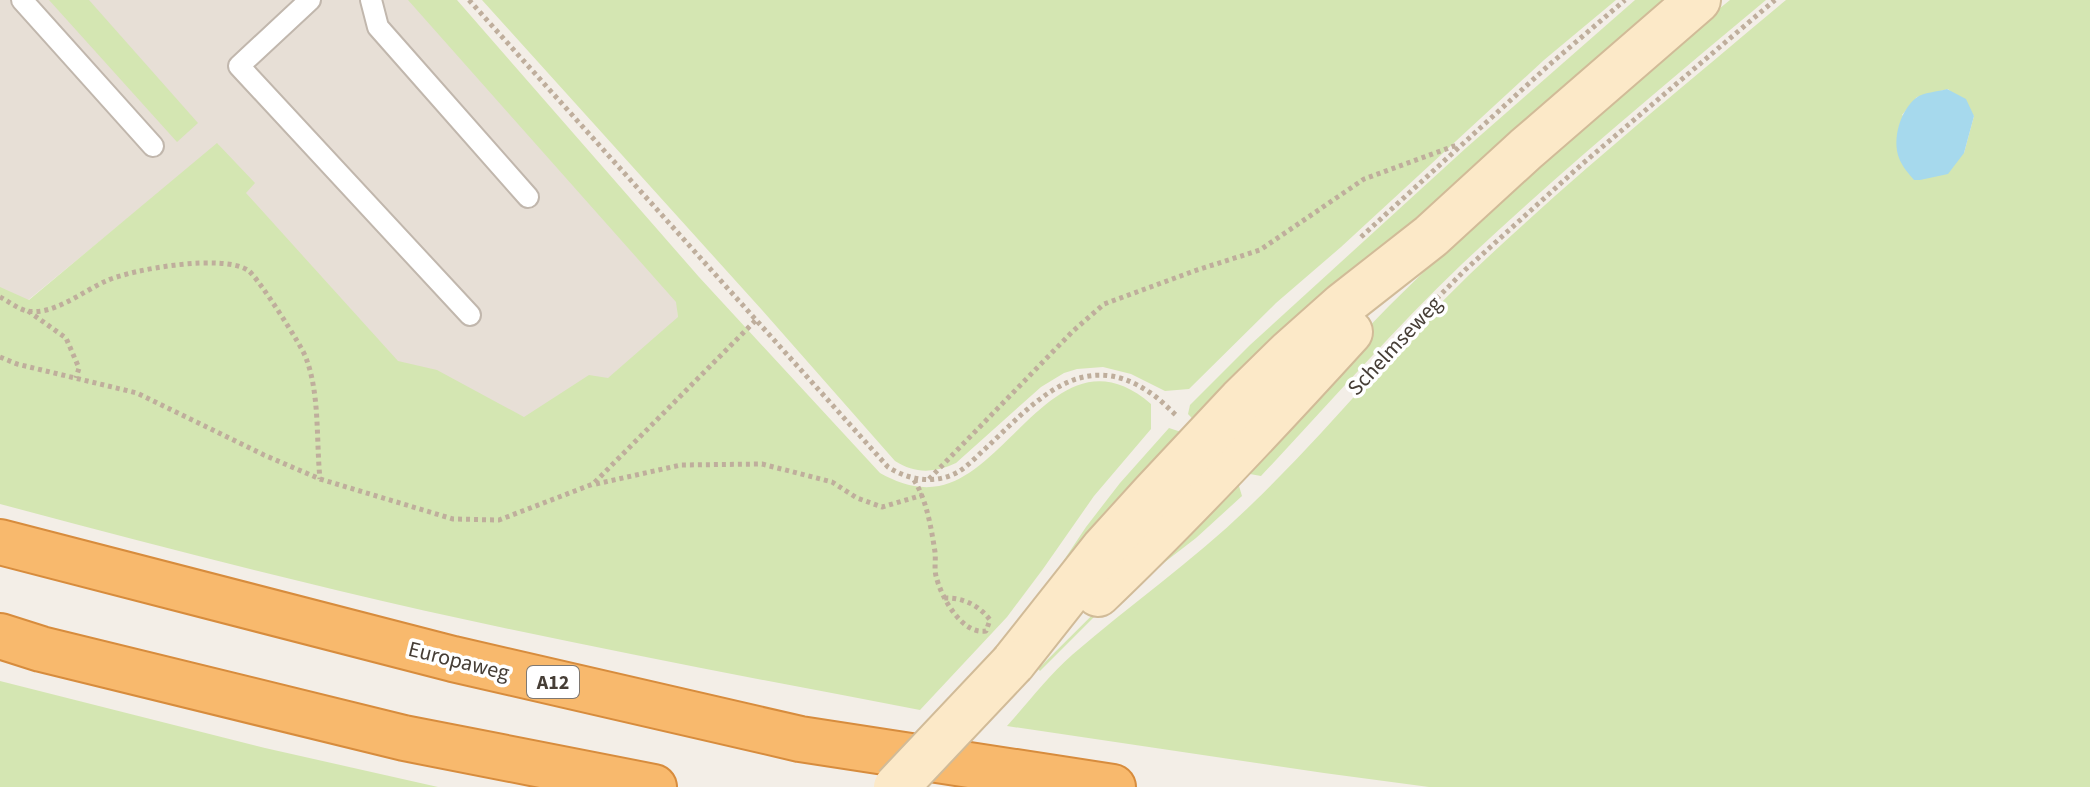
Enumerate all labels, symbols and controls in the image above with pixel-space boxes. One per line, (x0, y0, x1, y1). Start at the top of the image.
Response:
street label: Schelmseweg (1340, 289, 1449, 403)
street label: Europaweg (405, 633, 513, 689)
road number: A12 (527, 666, 579, 698)

